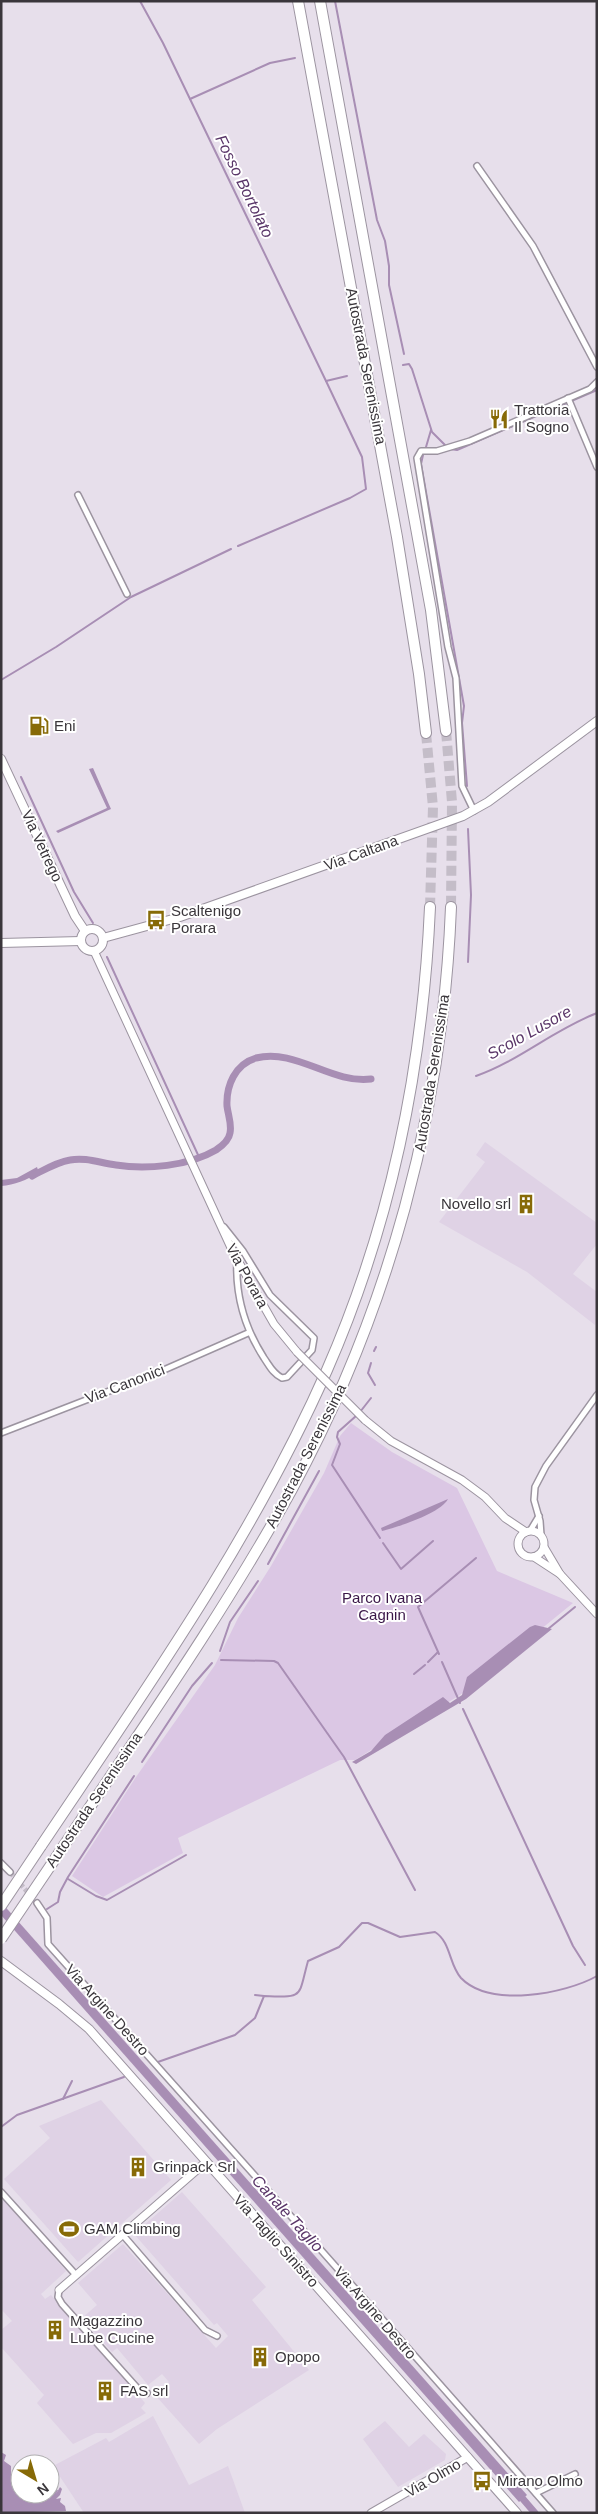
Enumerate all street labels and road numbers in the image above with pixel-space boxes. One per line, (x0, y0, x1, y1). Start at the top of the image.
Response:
street label: Autostrada Serenissima (343, 286, 390, 446)
street label: Via Vetrego (18, 807, 66, 884)
street label: Via Caltana (322, 831, 401, 874)
street label: Autostrada Serenissima (411, 992, 452, 1153)
street label: Via Porara (223, 1241, 272, 1311)
street label: Via Canonici (83, 1361, 167, 1407)
street label: Autostrada Serenissima (262, 1380, 350, 1531)
street label: Autostrada Serenissima (42, 1728, 146, 1870)
street label: Via Argine Destro (62, 1961, 153, 2059)
street label: Via Taglio Sinistro (230, 2191, 322, 2290)
street label: Via Argine Destro (331, 2263, 420, 2362)
street label: Via Olmo (402, 2455, 464, 2500)

